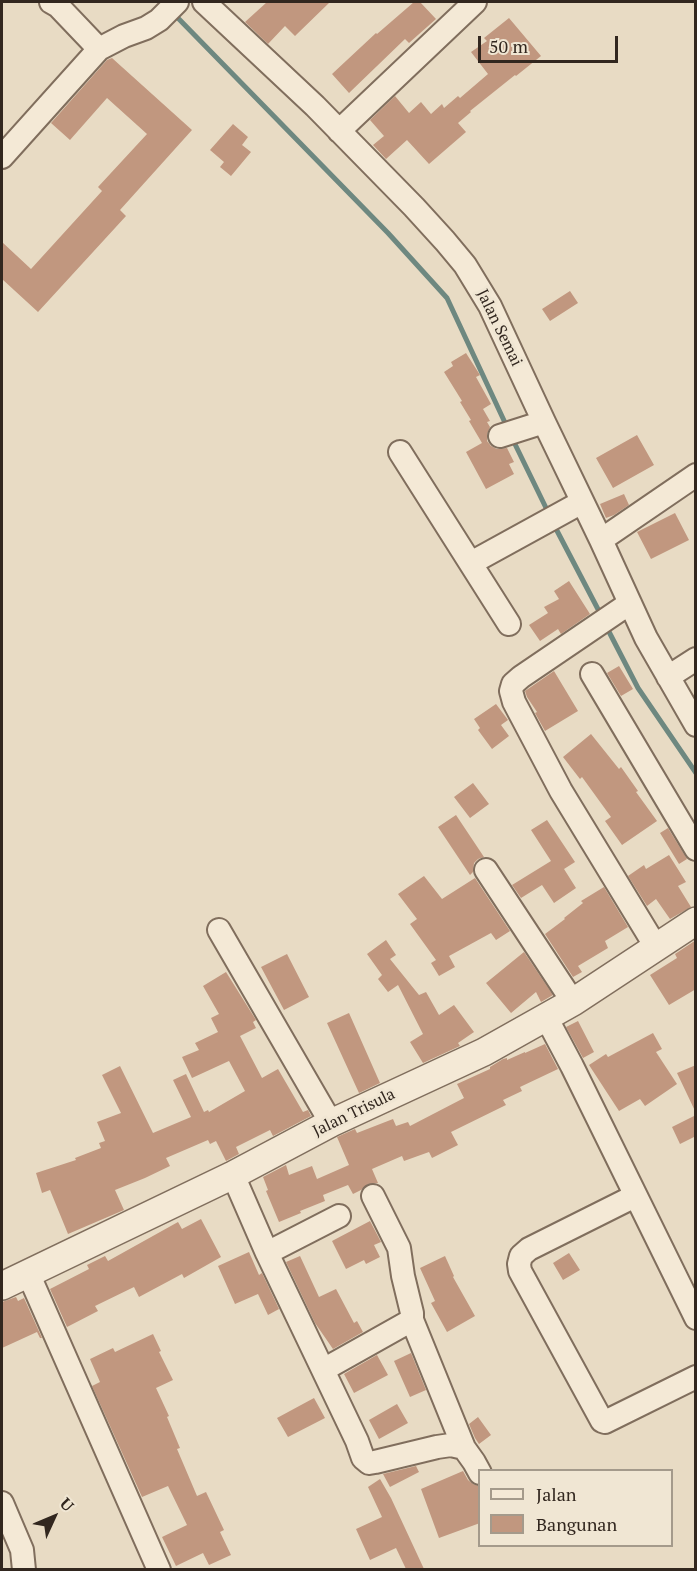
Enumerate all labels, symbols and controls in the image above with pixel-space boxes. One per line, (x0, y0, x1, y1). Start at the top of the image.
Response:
scale bar (481, 24, 620, 62)
text: 50 m (489, 34, 528, 58)
street label: Jalan Semai (472, 286, 526, 370)
street label: Jalan Trisula (310, 1085, 398, 1141)
legend (478, 1469, 673, 1547)
text: Jalan (536, 1482, 576, 1506)
north arrow (24, 1487, 84, 1547)
text: U (55, 1493, 79, 1516)
text: Bangunan (536, 1512, 617, 1536)

